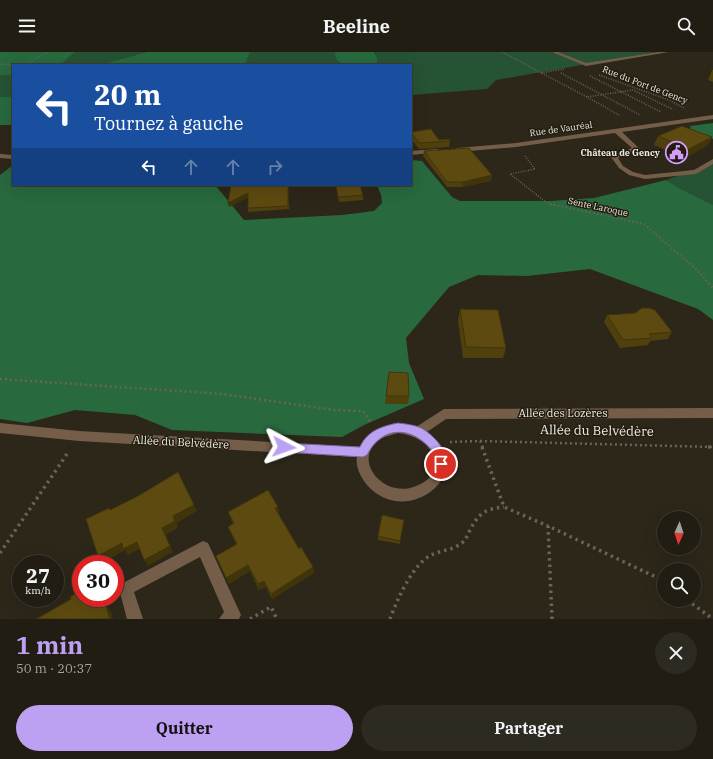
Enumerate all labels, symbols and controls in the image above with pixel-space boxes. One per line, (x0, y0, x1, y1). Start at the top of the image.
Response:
icon: menu (16, 15, 38, 37)
text: Beeline (323, 15, 390, 38)
icon: search (675, 15, 697, 37)
street label: Rue du Port de Gency (601, 63, 690, 106)
text: 20 m (94, 76, 161, 113)
icon: left (28, 80, 80, 132)
text: Tournez à gauche (94, 112, 243, 135)
street label: Rue de Vauréal (529, 119, 593, 138)
public building icon: Château de Gency (663, 140, 689, 166)
place label: Château de Gency (581, 147, 661, 158)
icon: left (138, 156, 160, 178)
icon: ahead (180, 156, 202, 178)
icon: ahead (222, 156, 244, 178)
icon: right (264, 156, 286, 178)
street label: Sente Laroque (567, 195, 629, 218)
street label: Allée des Lozères (518, 406, 608, 420)
street label: Allée du Belvédère (540, 421, 654, 440)
position arrow (263, 426, 305, 468)
street label: Allée du Belvédère (133, 432, 229, 452)
pin (424, 447, 458, 481)
icon: arrive (430, 453, 452, 475)
north arrow (657, 511, 701, 555)
map controls (657, 511, 701, 607)
speed limit sign: 30 (72, 555, 124, 607)
text: 27 (26, 562, 50, 589)
button: search (657, 563, 701, 607)
text: km/h (25, 584, 51, 597)
text: 1 min (16, 629, 83, 661)
button: close (655, 632, 697, 674)
text: 50 m · 20:37 (16, 660, 92, 677)
button: Quitter (16, 705, 353, 751)
button: Partager (361, 705, 697, 751)

